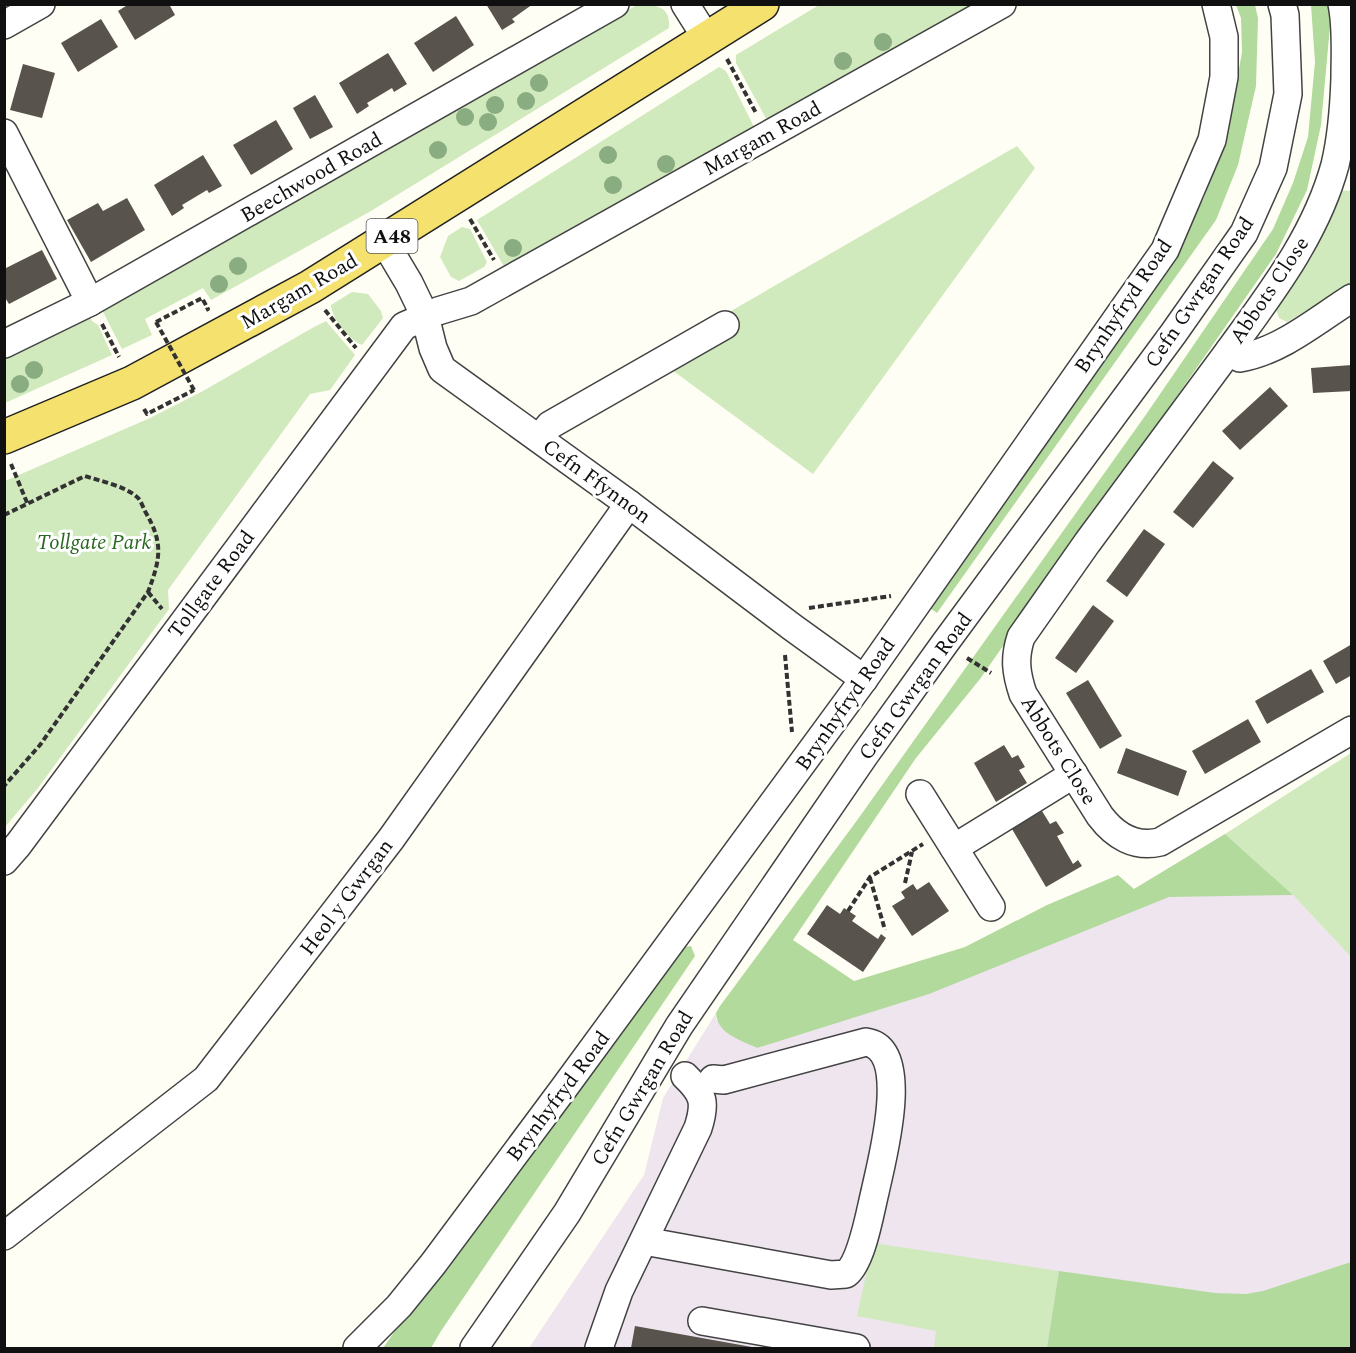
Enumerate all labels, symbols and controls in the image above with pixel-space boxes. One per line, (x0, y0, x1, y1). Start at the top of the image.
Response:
street label: Margam Road (697, 93, 827, 185)
street label: Beechwood Road (234, 124, 389, 232)
street label: Cefn Gwrgan Road (1137, 210, 1262, 375)
road number: A48 (366, 219, 418, 253)
street label: Abbots Close (1222, 230, 1318, 351)
street label: Brynhyfryd Road (1067, 233, 1181, 380)
street label: Margam Road (235, 245, 364, 338)
street label: Cefn Ffynnon (535, 431, 658, 532)
street label: Tollgate Road (160, 524, 263, 646)
park label: Tollgate Park (37, 527, 151, 559)
street label: Cefn Gwrgan Road (851, 606, 981, 767)
street label: Brynhyfryd Road (788, 631, 904, 778)
street label: Abbots Close (1012, 689, 1105, 812)
street label: Heol y Gwrgan (292, 832, 401, 963)
street label: Cefn Gwrgan Road (584, 1005, 702, 1172)
street label: Brynhyfryd Road (499, 1024, 619, 1169)

